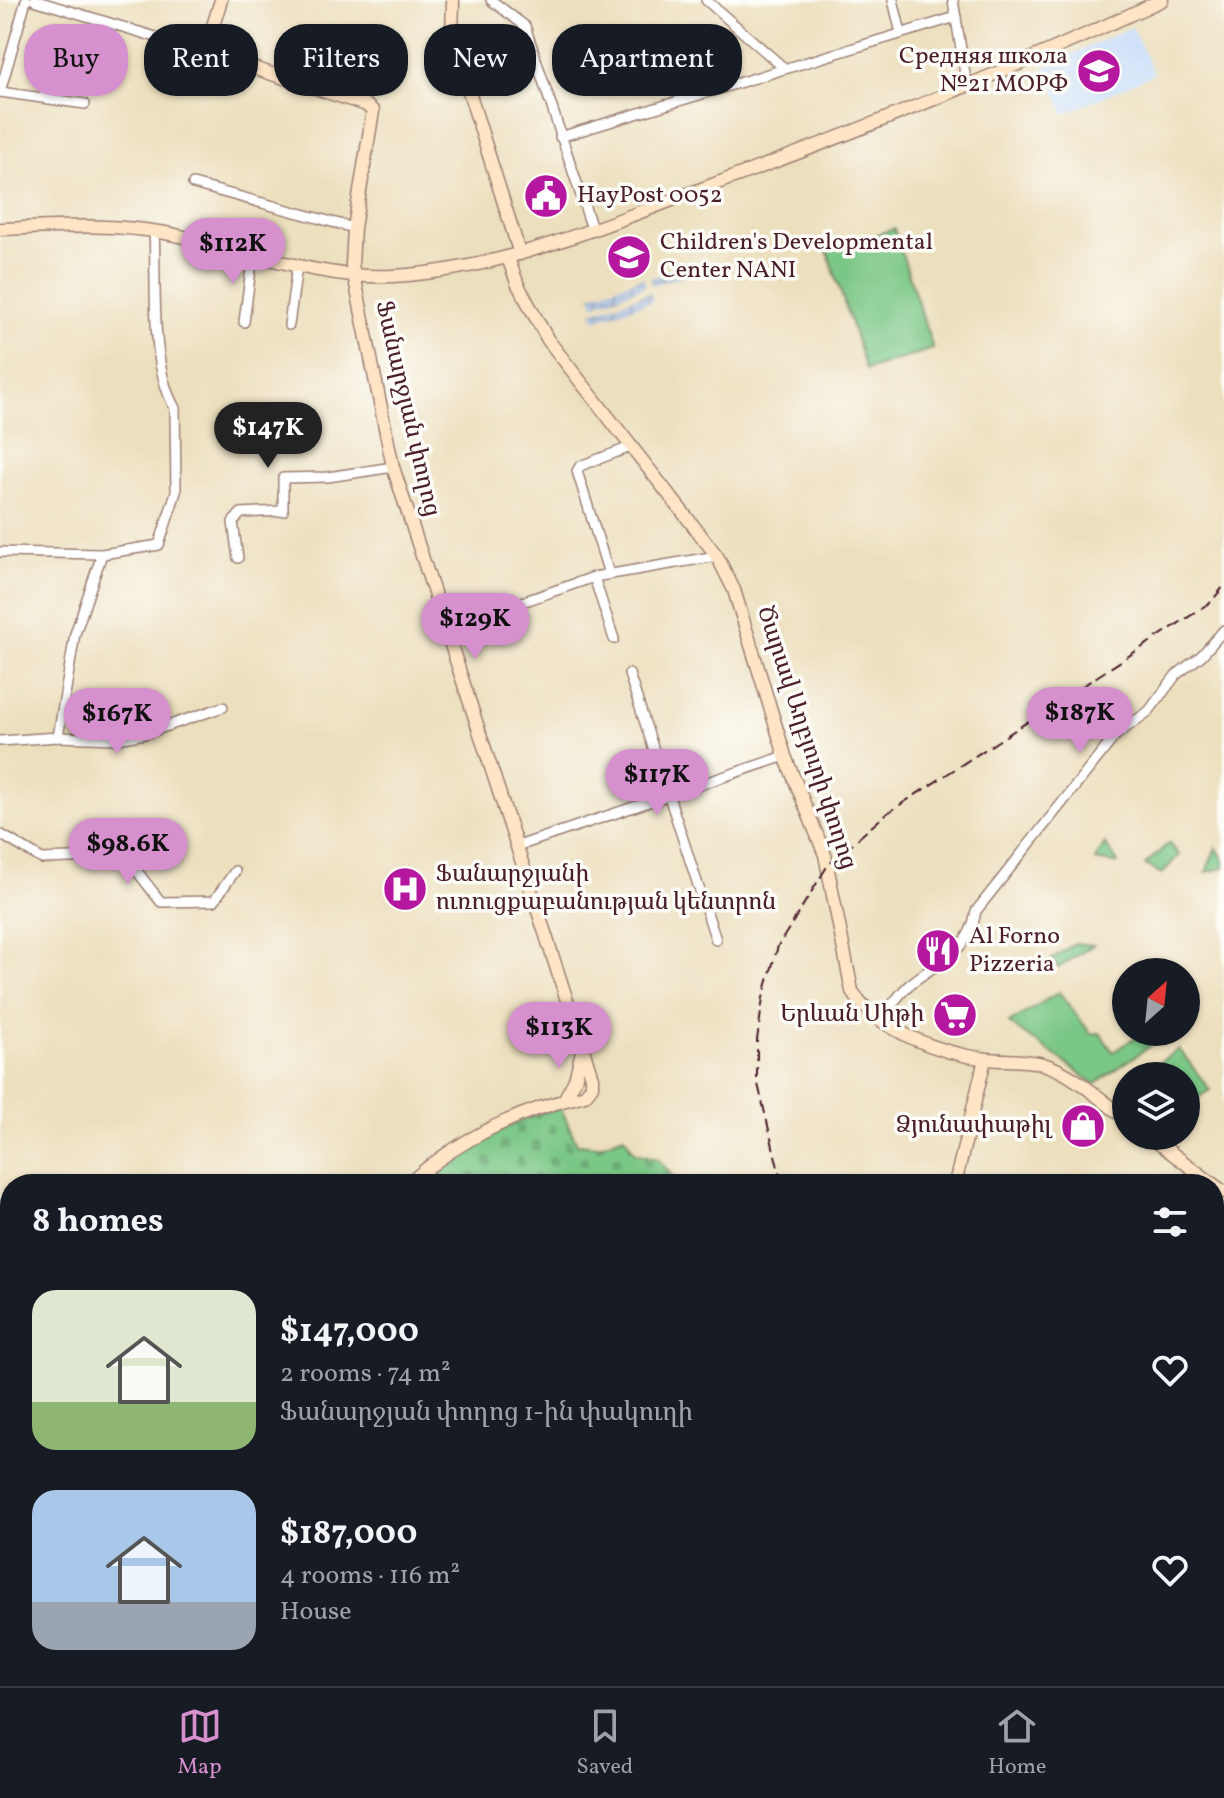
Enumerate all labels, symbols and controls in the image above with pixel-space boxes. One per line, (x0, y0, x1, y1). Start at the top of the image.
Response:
chip: Buy (24, 24, 128, 96)
chip: Rent (144, 24, 258, 96)
chip: Filters (274, 24, 408, 96)
chip: New (424, 24, 536, 96)
chip: Apartment (552, 24, 742, 96)
place label: Средняя школа №21 МОРФ (899, 40, 1068, 102)
school or university icon: Средняя школа №21 МОРФ (1075, 47, 1123, 95)
public building icon: HayPost 0052 (522, 172, 570, 220)
place label: HayPost 0052 (577, 179, 723, 213)
pin: $112K (177, 218, 289, 286)
text: $112K (199, 226, 267, 262)
place label: Children's Developmental Center NANI (660, 226, 933, 288)
school or university icon: Children's Developmental Center NANI (605, 233, 653, 281)
street label: Ֆանարջյան փողոց (366, 298, 448, 520)
pin: $147K (212, 402, 324, 470)
text: $147K (232, 410, 304, 446)
pin: $129K (419, 593, 531, 661)
text: $129K (439, 601, 511, 637)
street label: Ծարավ Աղբյուրի փողոց (747, 602, 865, 874)
pin: $187K (1024, 687, 1136, 755)
pin: $167K (61, 688, 173, 756)
text: $187K (1045, 695, 1115, 731)
text: $167K (82, 696, 152, 732)
pin: $117K (601, 749, 713, 817)
text: $117K (624, 757, 690, 793)
pin: $98.6K (63, 818, 193, 886)
text: $98.6K (86, 826, 170, 862)
place label: Ֆանարջյանի ուռուցքաբանության կենտրոն (436, 858, 776, 920)
hospital icon: Ֆանարջյանի ուռուցքաբանության կենտրոն (381, 865, 429, 913)
place label: Al Forno Pizzeria (969, 920, 1060, 982)
restaurant icon: Al Forno Pizzeria (914, 927, 962, 975)
north arrow (1112, 958, 1200, 1046)
map controls (1112, 958, 1200, 1150)
supermarket icon: Երևան Սիթի (931, 991, 979, 1039)
place label: Երևան Սիթի (780, 998, 924, 1032)
pin: $113K (503, 1002, 615, 1070)
text: $113K (525, 1010, 593, 1046)
button: layers (1112, 1062, 1200, 1150)
shop icon: Ձյունափաթիլ (1059, 1102, 1107, 1150)
place label: Ձյունափաթիլ (896, 1109, 1053, 1143)
text: 8 homes (32, 1199, 164, 1246)
icon: filters (1148, 1200, 1192, 1244)
text: $147,000 (280, 1309, 419, 1356)
icon: home (96, 1322, 192, 1418)
icon: heart (1148, 1348, 1192, 1392)
text: 2 rooms · 74 m² (280, 1356, 451, 1392)
text: Ֆանարջյան փողոց 1-ին փակուղի (280, 1395, 693, 1431)
text: $187,000 (280, 1511, 417, 1558)
icon: home (96, 1522, 192, 1618)
icon: heart (1148, 1548, 1192, 1592)
text: 4 rooms · 116 m² (280, 1558, 460, 1594)
text: House (280, 1594, 352, 1630)
tab: Map (178, 1704, 222, 1783)
tab: Saved (577, 1704, 633, 1783)
tab: Home (988, 1704, 1046, 1783)

